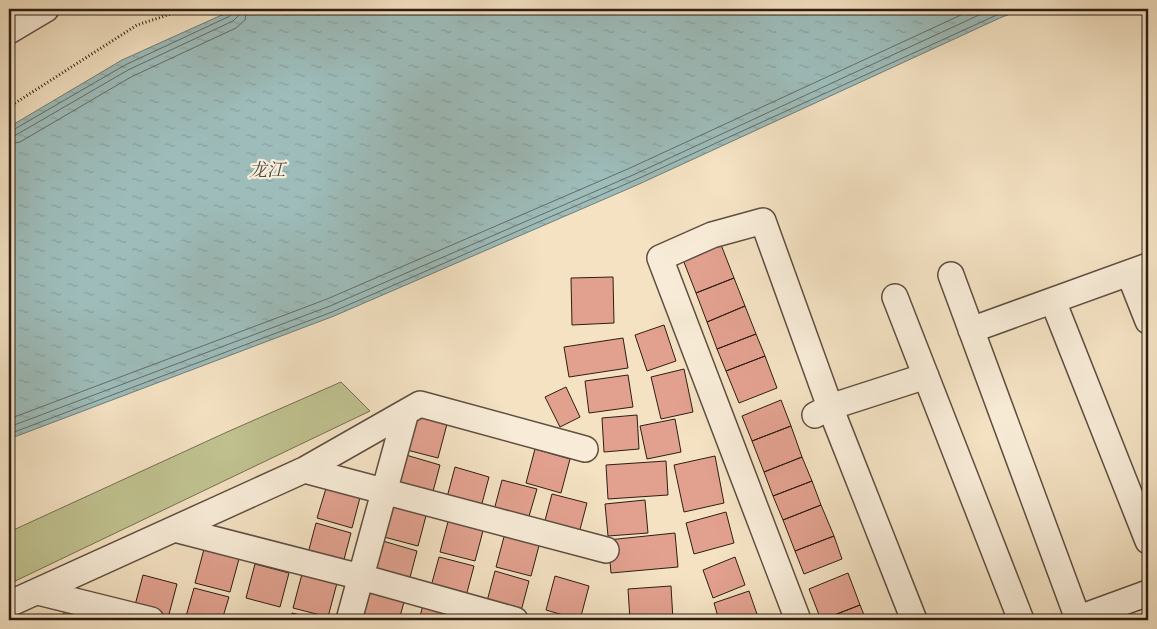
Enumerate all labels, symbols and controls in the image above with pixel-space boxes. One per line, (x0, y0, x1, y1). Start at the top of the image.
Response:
water label: 龙江 (249, 159, 288, 181)

